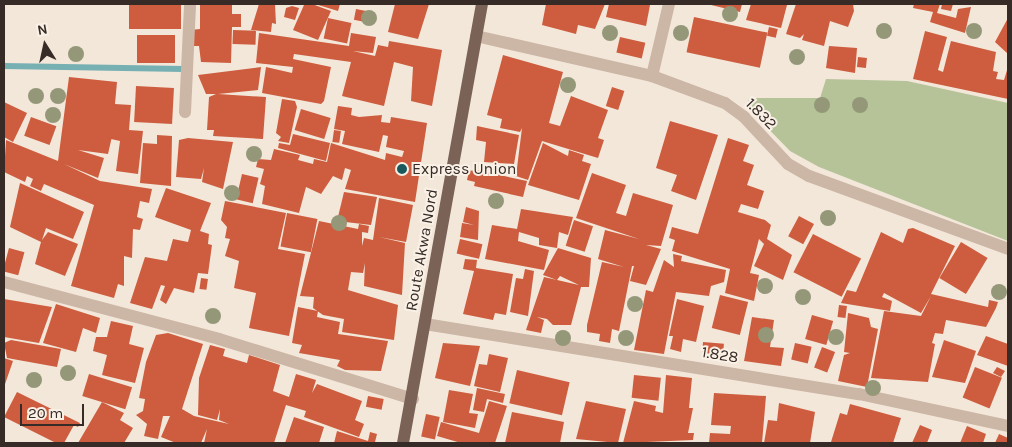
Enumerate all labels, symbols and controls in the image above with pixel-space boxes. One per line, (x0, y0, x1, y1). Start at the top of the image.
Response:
north arrow (20, 20, 70, 70)
text: N (36, 20, 49, 39)
street label: 1.832 (741, 94, 781, 134)
place label: Express Union (412, 159, 516, 179)
marker: Express Union (396, 163, 408, 175)
street label: Route Akwa Nord (402, 187, 442, 313)
street label: 1.828 (700, 343, 740, 367)
scale bar (22, 394, 86, 426)
text: 20 m (28, 404, 63, 422)

